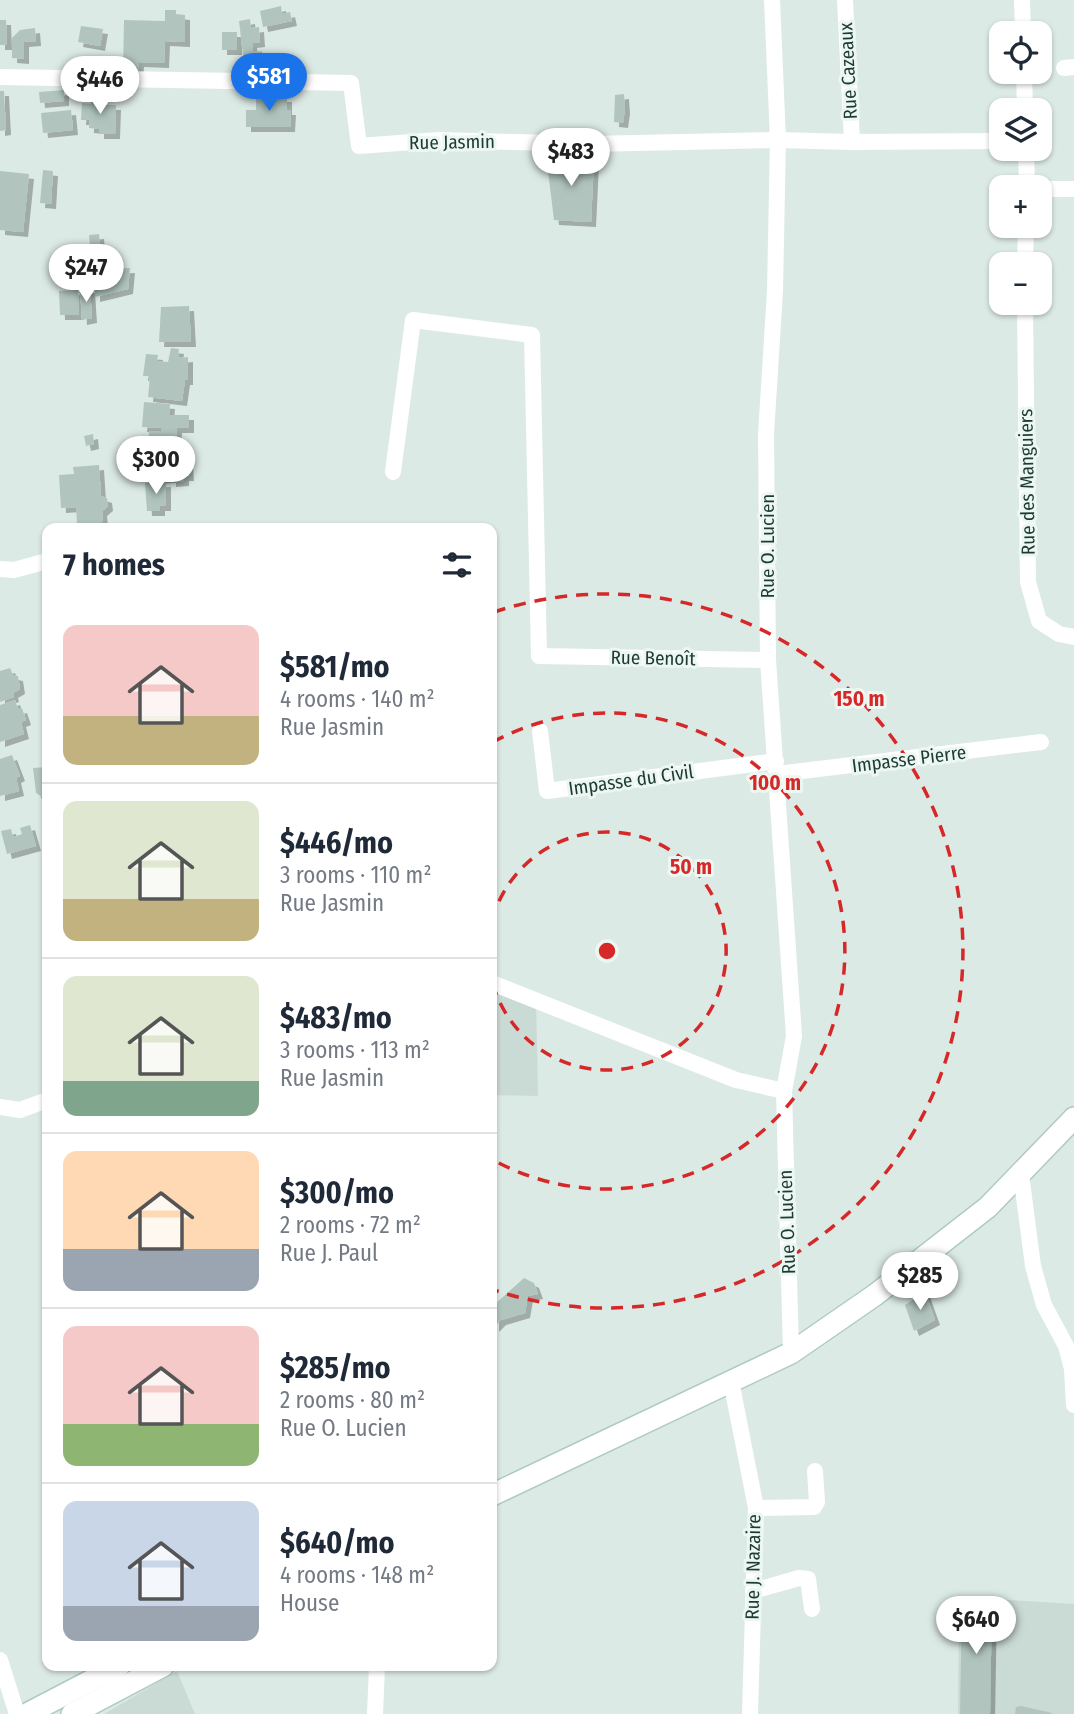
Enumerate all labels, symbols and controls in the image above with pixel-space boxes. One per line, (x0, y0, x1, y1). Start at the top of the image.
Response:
street label: Rue Cazeaux (834, 21, 862, 120)
map controls (989, 21, 1052, 315)
button: locate (989, 21, 1052, 84)
pin: $581 (228, 54, 310, 113)
pin: $446 (59, 57, 141, 116)
text: $581 (247, 62, 291, 90)
text: $446 (76, 65, 124, 93)
button: layers (989, 98, 1052, 161)
pin: $483 (530, 128, 612, 188)
street label: Rue Jasmin (409, 130, 495, 154)
text: $483 (548, 137, 594, 165)
button: + (989, 175, 1052, 238)
pin: $247 (45, 244, 127, 304)
button: − (989, 252, 1052, 315)
text: $247 (65, 253, 107, 281)
street label: Rue des Manguiers (1014, 409, 1040, 555)
pin: $300 (115, 436, 197, 496)
text: $300 (132, 445, 180, 473)
street label: Rue O. Lucien (756, 494, 779, 598)
icon: filters (438, 546, 476, 584)
text: 7 homes (63, 547, 165, 583)
street label: Rue Benoît (610, 646, 696, 670)
text: $581/mo (280, 649, 390, 685)
icon: home (119, 653, 203, 737)
text: 4 rooms · 140 m² (280, 685, 435, 713)
text: 150 m (833, 686, 885, 712)
text: Rue Jasmin (280, 713, 384, 741)
street label: Impasse Pierre (851, 741, 967, 777)
street label: Impasse du Civil (567, 760, 695, 800)
text: 100 m (749, 770, 801, 796)
text: $446/mo (280, 825, 393, 861)
icon: home (119, 829, 203, 913)
text: 50 m (670, 854, 712, 880)
text: 3 rooms · 110 m² (280, 861, 431, 889)
text: Rue Jasmin (280, 889, 384, 917)
centre of rings (595, 939, 619, 963)
text: $483/mo (280, 1000, 392, 1036)
icon: home (119, 1004, 203, 1088)
text: 3 rooms · 113 m² (280, 1036, 430, 1064)
text: Rue Jasmin (280, 1064, 384, 1092)
street label: Rue O. Lucien (774, 1169, 800, 1275)
text: $300/mo (280, 1175, 394, 1211)
icon: home (119, 1179, 203, 1263)
text: 2 rooms · 72 m² (280, 1211, 421, 1239)
text: Rue J. Paul (280, 1239, 378, 1267)
pin: $285 (879, 1252, 961, 1312)
text: $285 (897, 1261, 943, 1289)
text: $285/mo (280, 1350, 391, 1386)
icon: home (119, 1354, 203, 1438)
text: 2 rooms · 80 m² (280, 1386, 425, 1414)
text: Rue O. Lucien (280, 1414, 407, 1442)
street label: Rue J. Nazaire (741, 1514, 765, 1620)
text: $640/mo (280, 1525, 394, 1561)
icon: home (119, 1529, 203, 1613)
text: 4 rooms · 148 m² (280, 1561, 434, 1589)
text: House (280, 1589, 339, 1617)
pin: $640 (935, 1596, 1017, 1656)
text: $640 (952, 1605, 1000, 1633)

